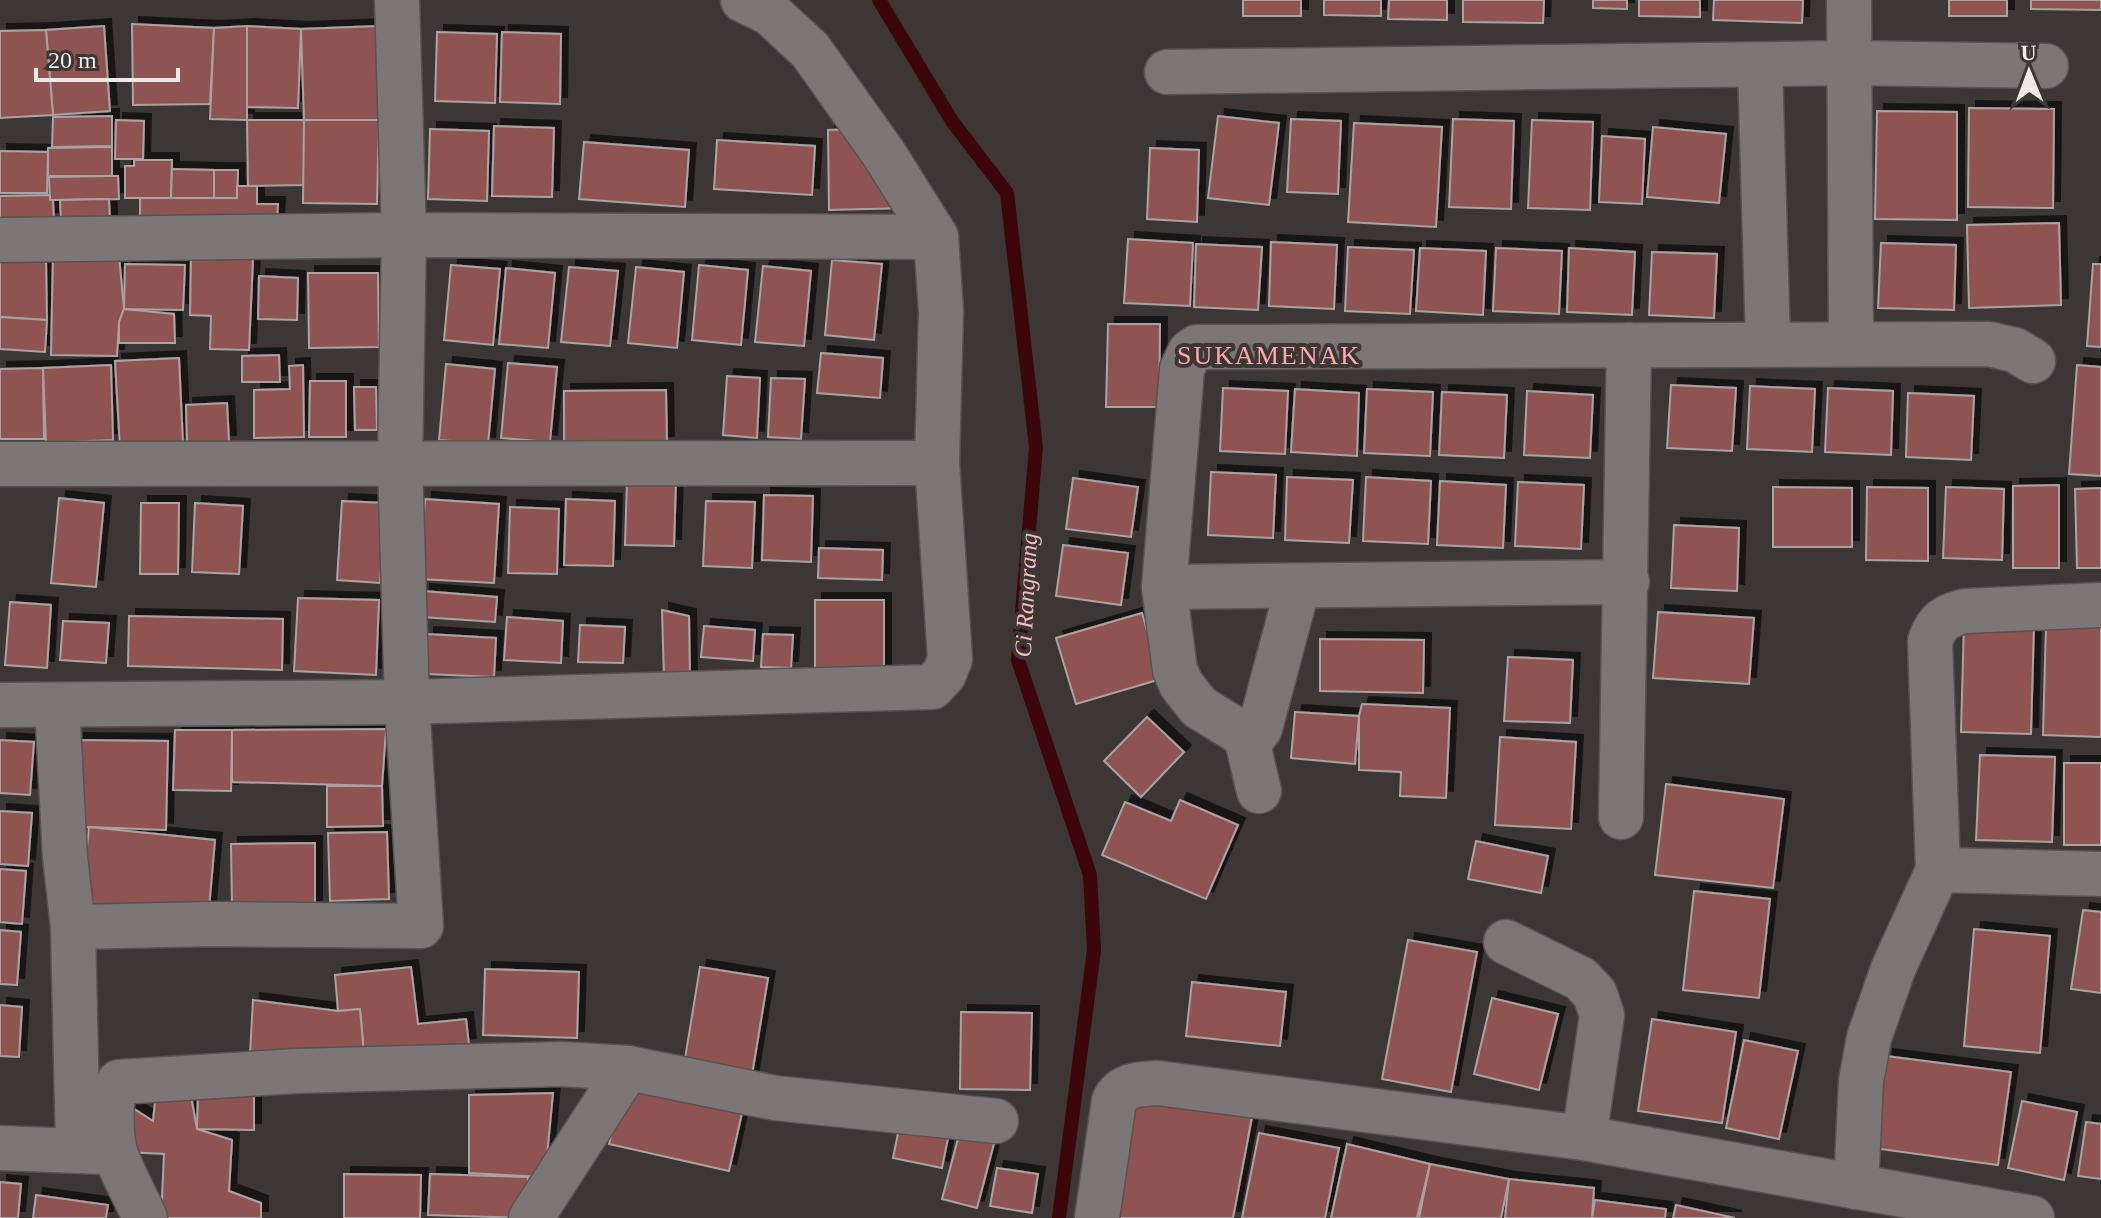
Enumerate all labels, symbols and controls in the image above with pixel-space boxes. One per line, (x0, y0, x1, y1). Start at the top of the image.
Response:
scale bar (36, 32, 178, 82)
north arrow (1989, 32, 2069, 112)
text: U (2020, 40, 2037, 65)
text: 20 m (48, 47, 97, 73)
district label: SUKAMENAK (1177, 341, 1361, 370)
water label: Ci Rangrang (1010, 532, 1042, 658)

